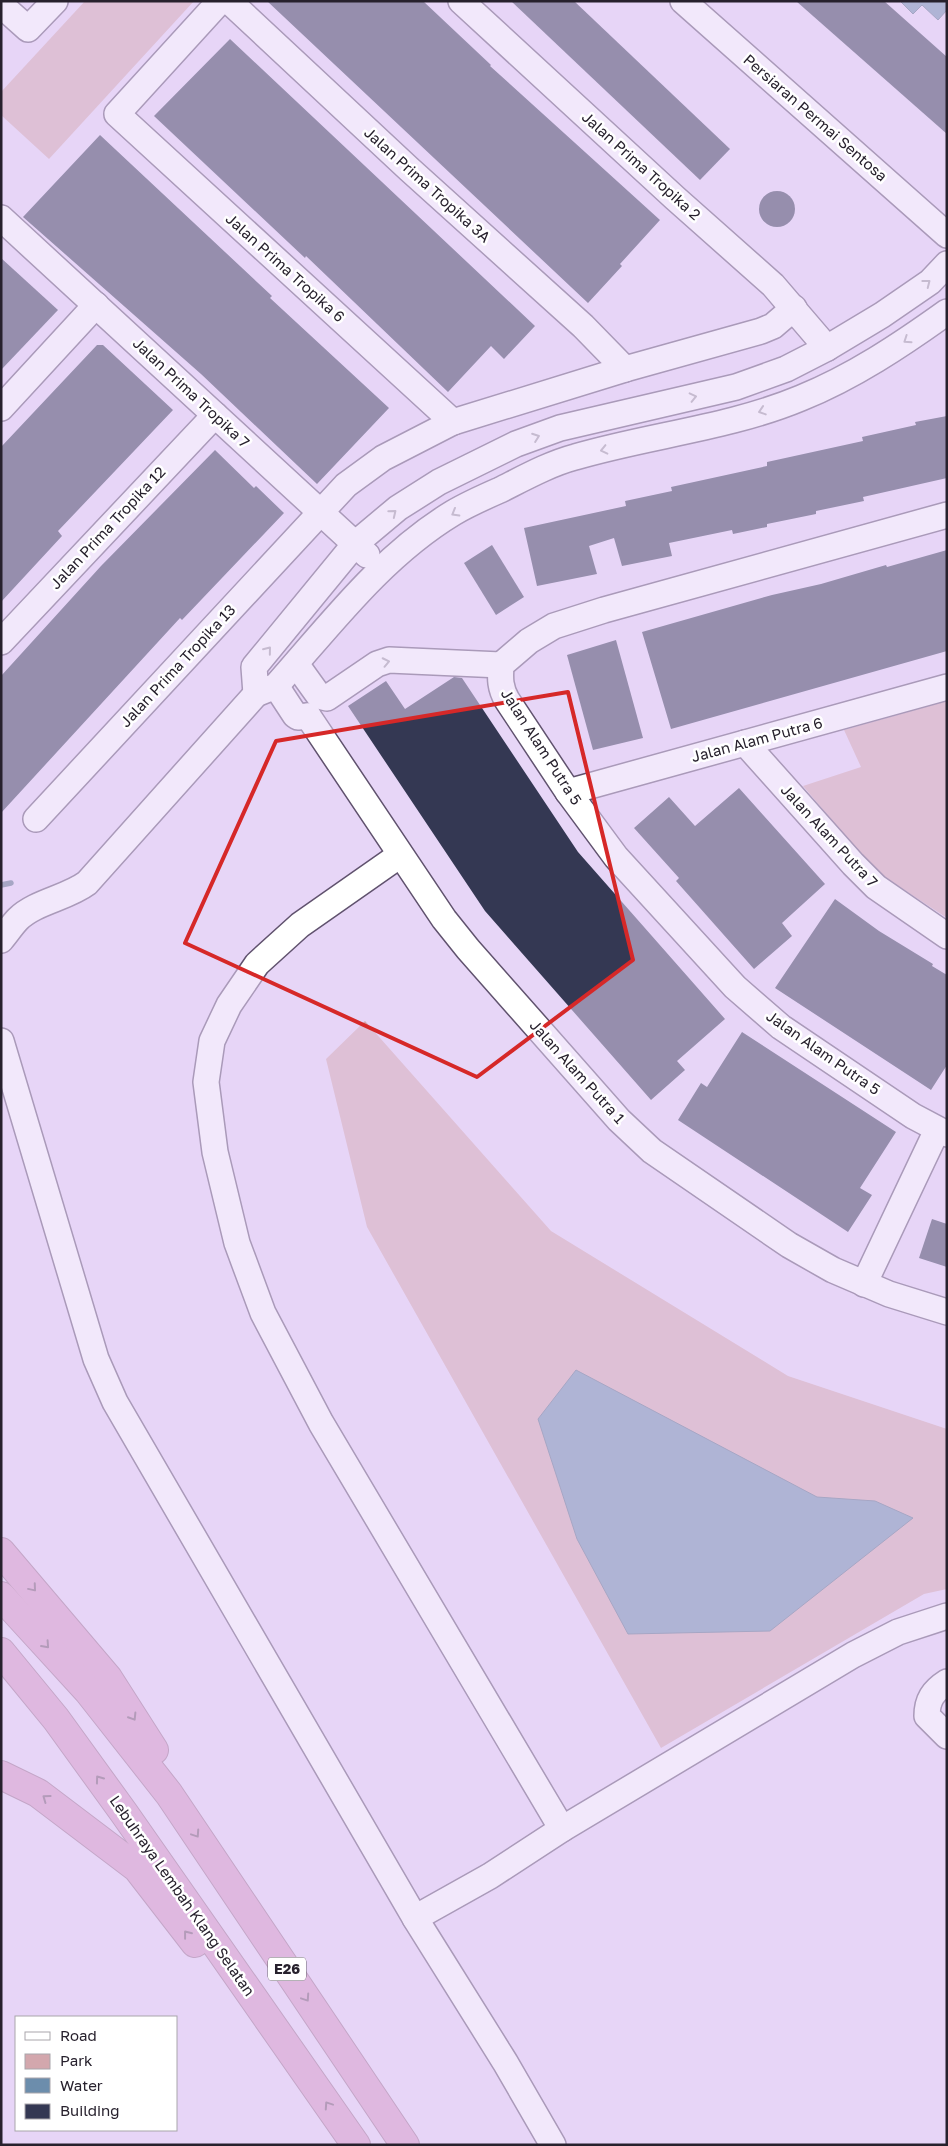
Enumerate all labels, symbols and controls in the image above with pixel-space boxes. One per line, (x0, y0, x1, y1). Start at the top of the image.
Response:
street label: Persiaran Permai Sentosa (740, 50, 891, 185)
street label: Jalan Prima Tropika 2 (579, 107, 705, 223)
street label: Jalan Prima Tropika 3A (361, 123, 494, 246)
street label: Jalan Prima Tropika 6 (223, 209, 349, 325)
one-way arrow (921, 281, 930, 289)
street label: Jalan Prima Tropika 7 (130, 334, 254, 451)
one-way arrow (903, 334, 912, 344)
one-way arrow (688, 392, 697, 403)
one-way arrow (758, 406, 766, 416)
one-way arrow (531, 433, 539, 443)
one-way arrow (599, 444, 608, 455)
street label: Jalan Prima Tropika 12 (46, 462, 169, 592)
one-way arrow (451, 506, 460, 516)
one-way arrow (387, 510, 396, 519)
street label: Jalan Prima Tropika 13 (116, 600, 239, 730)
one-way arrow (262, 647, 271, 656)
one-way arrow (382, 657, 391, 668)
street label: Jalan Alam Putra 5 (498, 685, 586, 808)
street label: Jalan Alam Putra 6 (689, 713, 824, 765)
street label: Jalan Alam Putra 7 (777, 780, 882, 890)
street label: Jalan Alam Putra 5 (763, 1006, 884, 1098)
street label: Jalan Alam Putra 1 (526, 1016, 629, 1127)
one-way arrow (28, 1583, 37, 1592)
one-way arrow (41, 1639, 50, 1648)
one-way arrow (126, 1711, 136, 1720)
one-way arrow (97, 1776, 105, 1785)
street label: Lebuhraya Lembah Klang Selatan (106, 1792, 259, 1999)
one-way arrow (42, 1795, 51, 1804)
one-way arrow (190, 1829, 200, 1838)
one-way arrow (184, 1930, 193, 1940)
road number: E26 (268, 1958, 306, 1980)
one-way arrow (300, 1993, 310, 2002)
legend (15, 2016, 178, 2131)
text: Road (60, 2026, 97, 2044)
text: Park (60, 2051, 93, 2069)
text: Water (60, 2076, 103, 2094)
text: Building (60, 2101, 120, 2119)
one-way arrow (325, 2101, 334, 2110)

